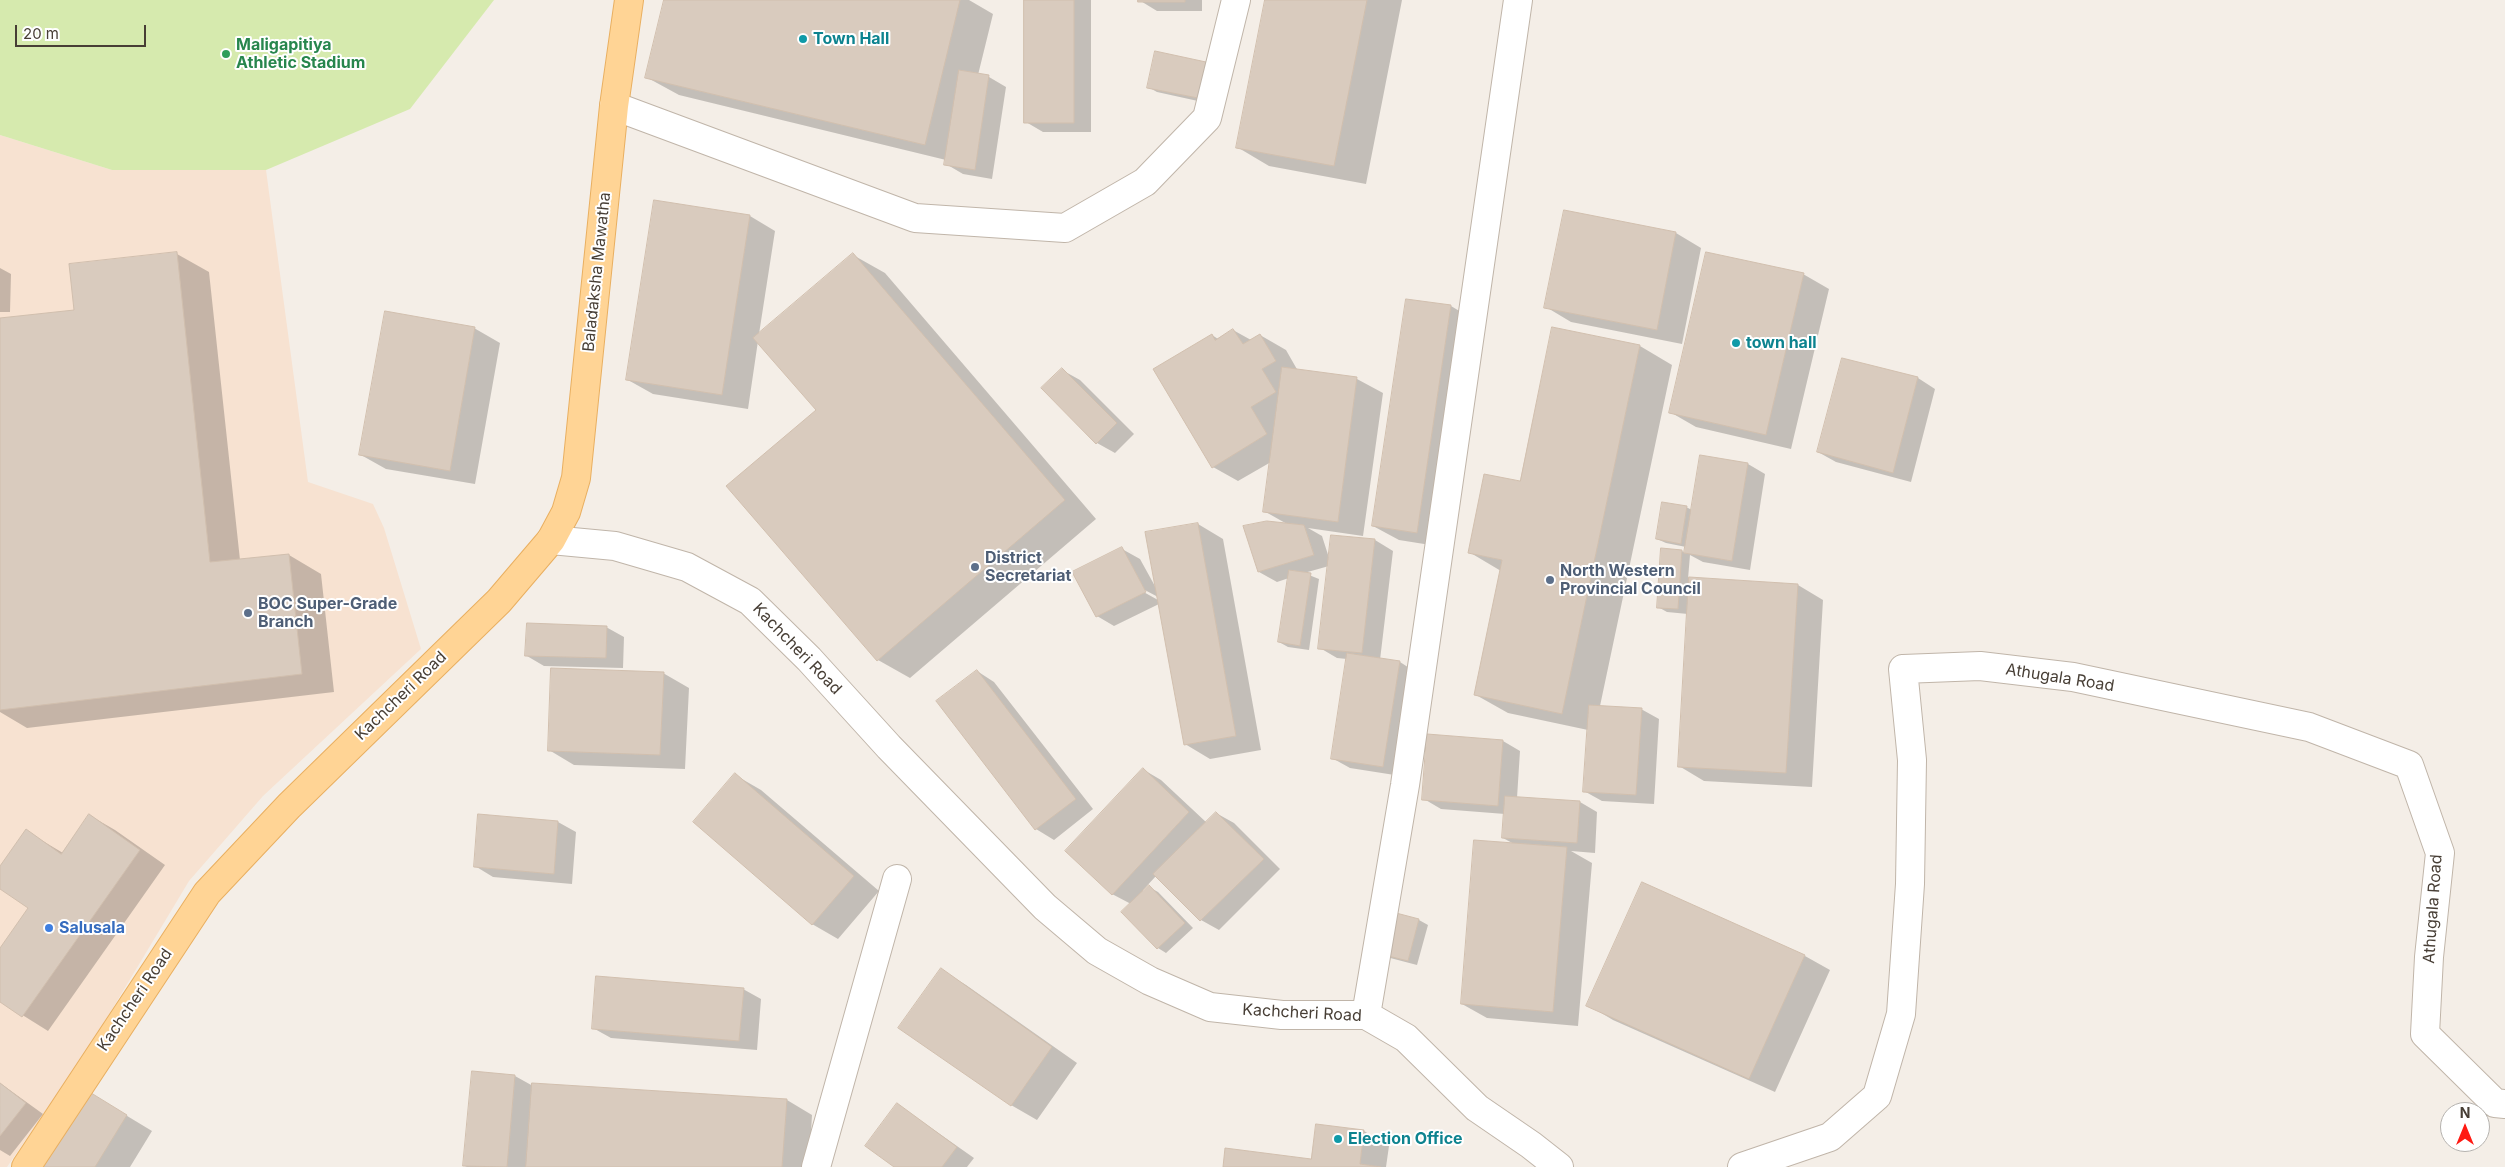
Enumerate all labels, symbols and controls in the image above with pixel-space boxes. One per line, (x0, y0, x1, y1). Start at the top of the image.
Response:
scale bar (18, 15, 149, 47)
text: 20 m (23, 24, 59, 43)
place label: Town Hall (813, 29, 889, 49)
marker: Town Hall (797, 33, 809, 45)
place label: Maligapitiya Athletic Stadium (236, 35, 365, 73)
marker: Maligapitiya Athletic Stadium (220, 48, 232, 60)
street label: Baladaksha Mawatha (579, 191, 615, 353)
place label: town hall (1746, 333, 1817, 353)
marker: town hall (1730, 337, 1742, 349)
place label: District Secretariat (985, 548, 1071, 586)
marker: District Secretariat (969, 561, 981, 573)
place label: North Western Provincial Council (1560, 561, 1701, 599)
marker: North Western Provincial Council (1544, 574, 1556, 586)
place label: BOC Super-Grade Branch (258, 594, 397, 632)
street label: Kachcheri Road (749, 599, 845, 699)
marker: BOC Super-Grade Branch (242, 607, 254, 619)
street label: Kachcheri Road (351, 648, 451, 744)
street label: Athugala Road (2004, 660, 2116, 696)
street label: Athugala Road (2420, 854, 2446, 964)
place label: Salusala (59, 918, 125, 938)
marker: Salusala (43, 922, 55, 934)
street label: Kachcheri Road (94, 945, 176, 1055)
street label: Kachcheri Road (1242, 1000, 1362, 1026)
north arrow (2440, 1102, 2490, 1152)
text: N (2460, 1104, 2470, 1121)
place label: Election Office (1348, 1129, 1463, 1149)
marker: Election Office (1332, 1133, 1344, 1145)

